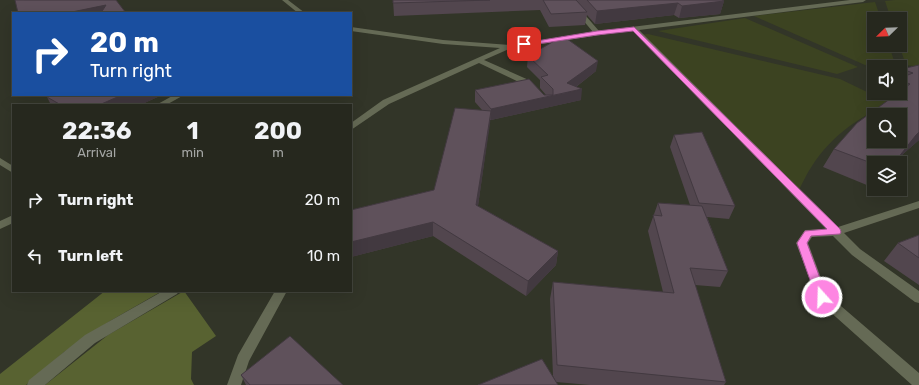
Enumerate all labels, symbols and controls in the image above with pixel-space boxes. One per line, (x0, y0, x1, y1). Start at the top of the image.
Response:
north arrow (867, 12, 907, 52)
map controls (867, 12, 907, 196)
text: 20 m (90, 26, 159, 59)
pin (507, 27, 541, 61)
icon: right (24, 28, 76, 80)
icon: arrive (513, 33, 535, 55)
text: Turn right (90, 60, 172, 82)
button: sound (867, 60, 907, 100)
button: search (867, 108, 907, 148)
text: 22:36 (62, 117, 132, 145)
text: 1 (187, 117, 199, 145)
text: 200 (254, 117, 302, 145)
text: Arrival (77, 145, 116, 160)
text: min (181, 145, 204, 160)
text: m (272, 145, 284, 160)
button: layers (867, 156, 907, 196)
icon: right (24, 189, 46, 211)
text: Turn right (58, 191, 133, 209)
text: 20 m (305, 191, 340, 209)
icon: left (24, 245, 46, 267)
text: Turn left (58, 247, 123, 265)
text: 10 m (307, 247, 340, 265)
position arrow (801, 276, 843, 318)

